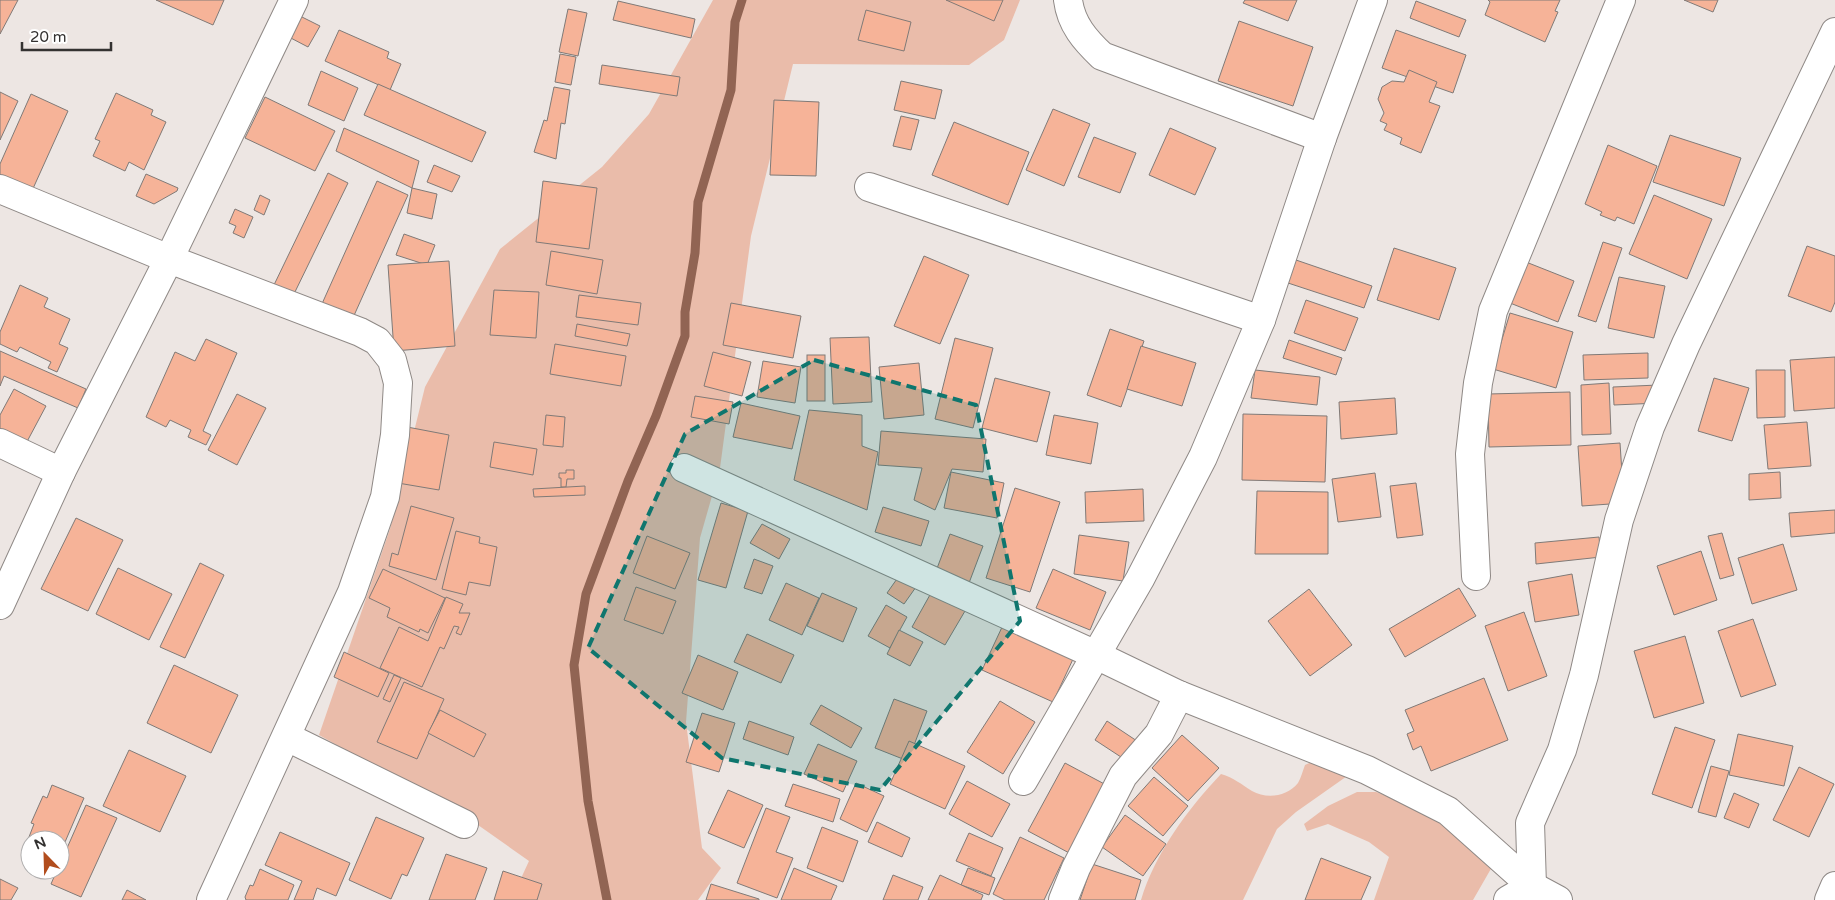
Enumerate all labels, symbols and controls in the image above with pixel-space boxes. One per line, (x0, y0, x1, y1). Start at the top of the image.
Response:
scale bar (22, 20, 111, 52)
text: 20 m (30, 28, 67, 46)
north arrow (20, 830, 70, 880)
text: N (32, 833, 49, 854)

